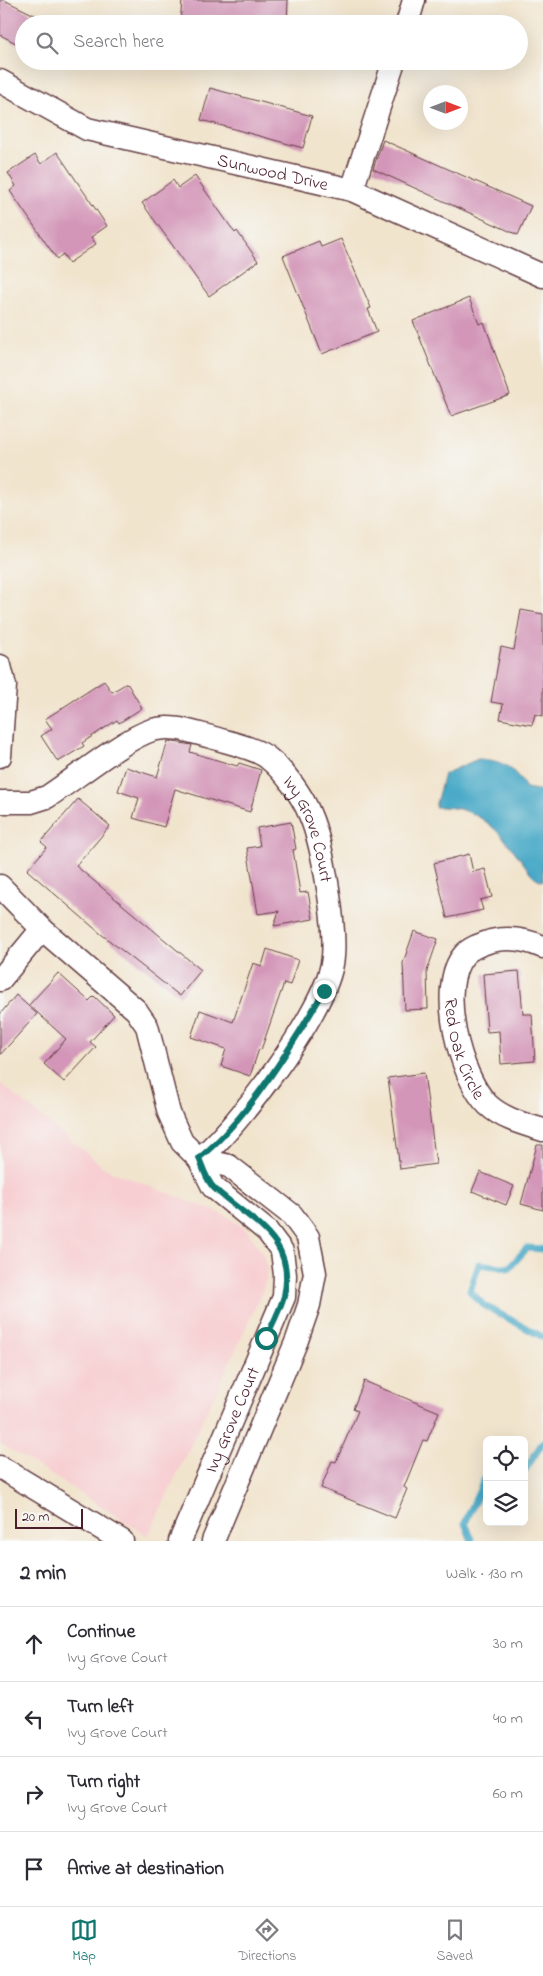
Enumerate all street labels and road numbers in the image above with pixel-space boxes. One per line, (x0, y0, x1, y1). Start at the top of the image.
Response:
street label: Sunwood Drive (214, 148, 331, 199)
street label: Ivy Grove Court (275, 771, 338, 885)
street label: Red Oak Circle (436, 998, 491, 1106)
street label: Ivy Grove Court (199, 1363, 268, 1478)

